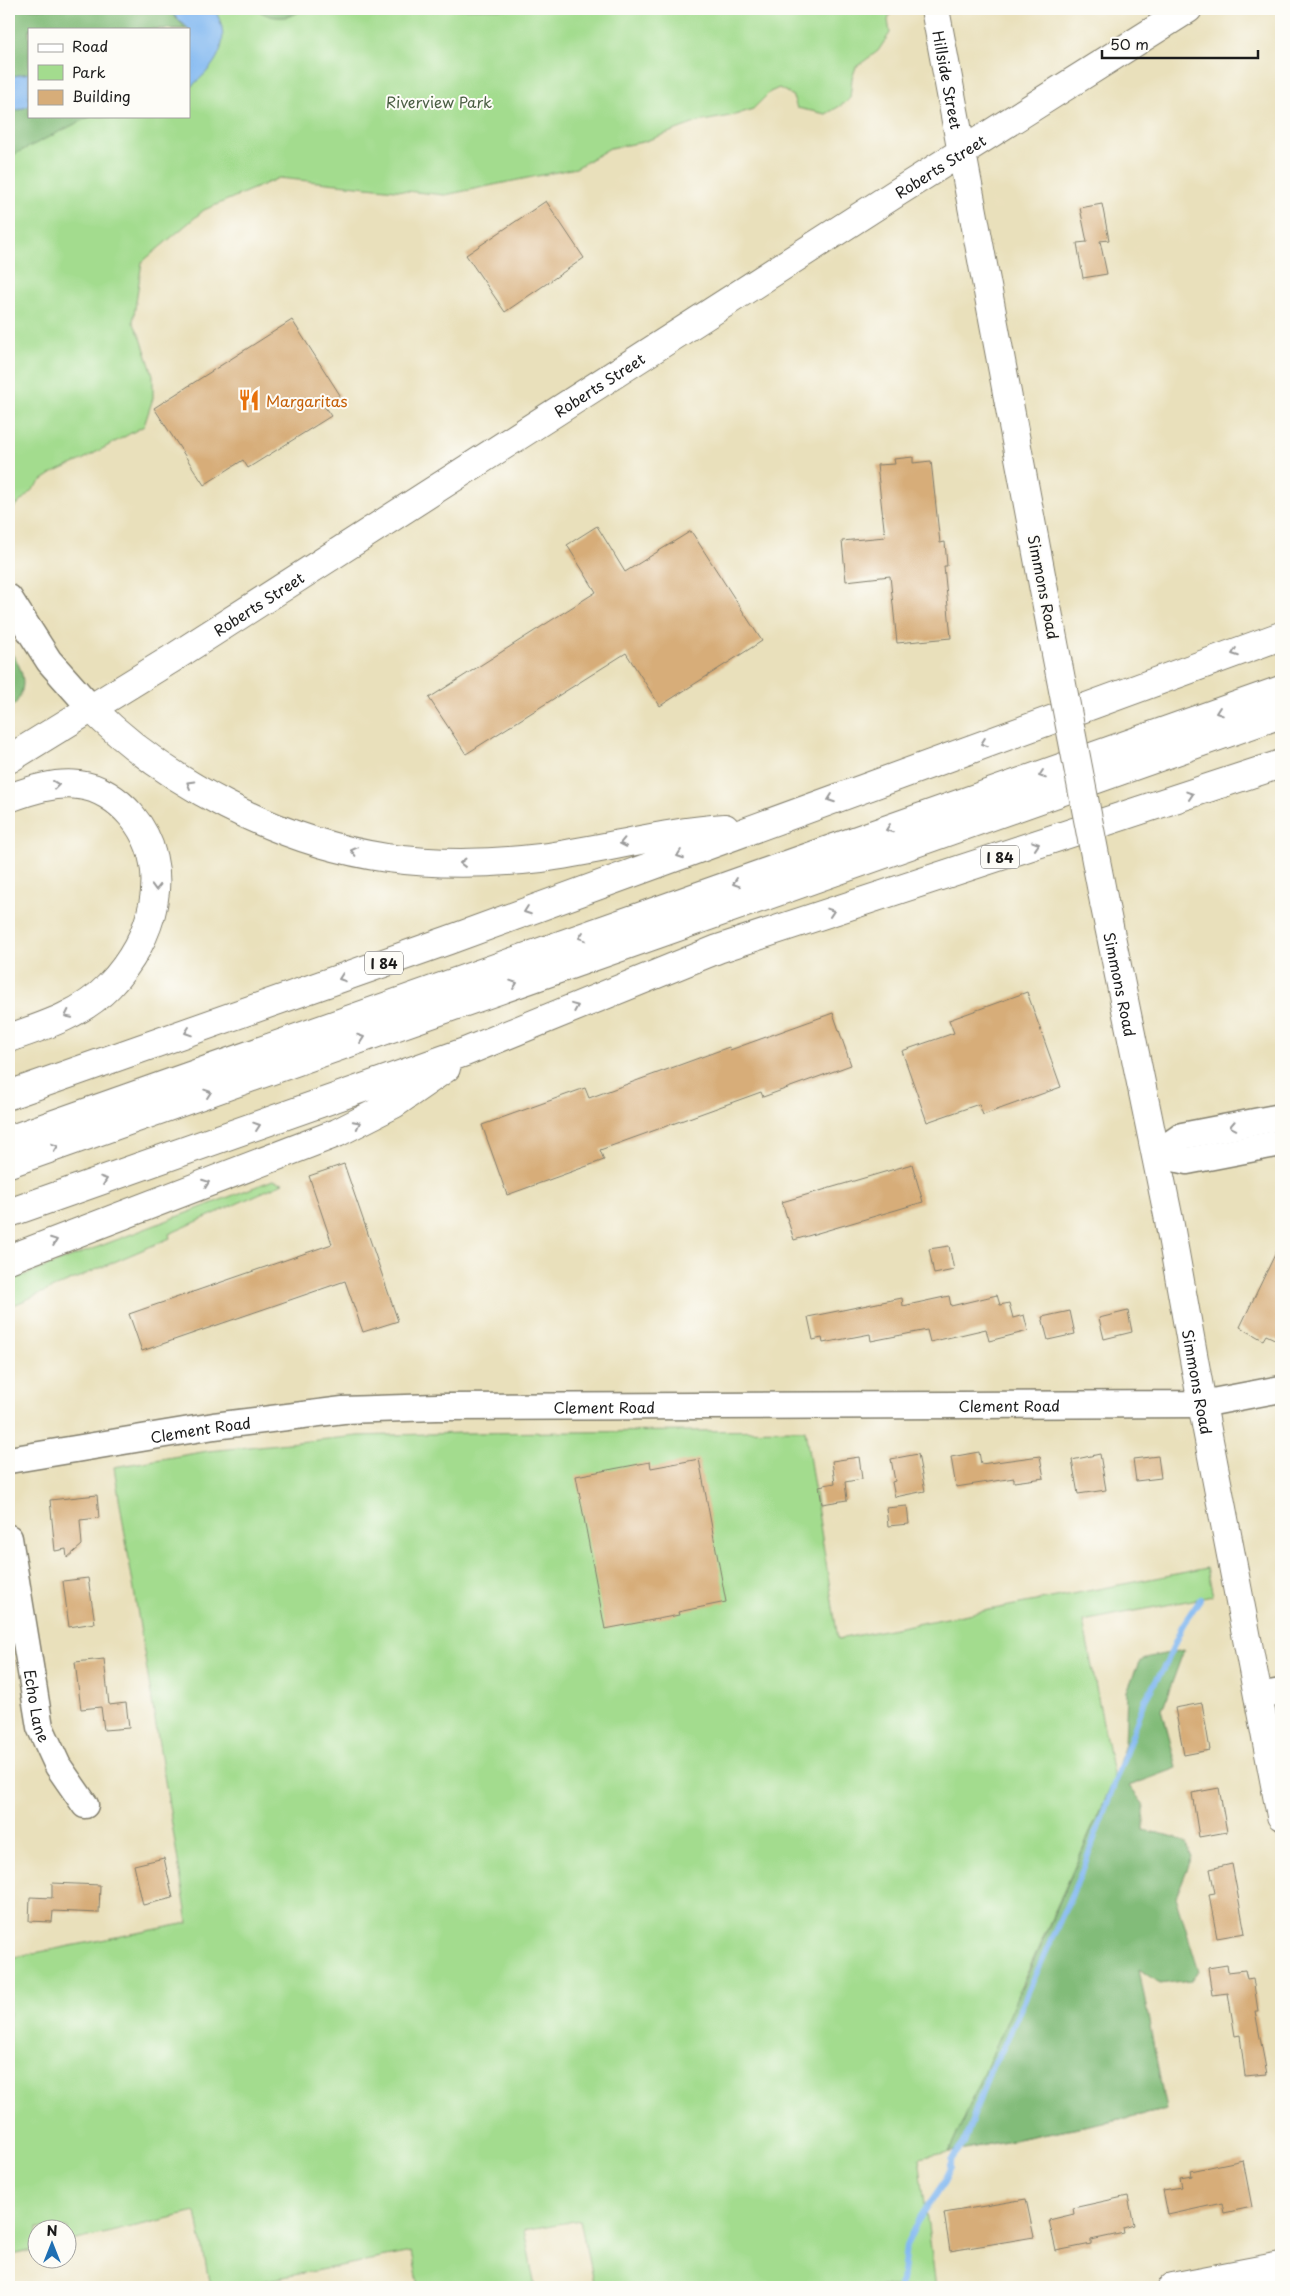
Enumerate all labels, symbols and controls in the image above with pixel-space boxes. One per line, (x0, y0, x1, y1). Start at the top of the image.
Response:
legend (28, 28, 190, 118)
street label: Hillside Street (928, 28, 969, 131)
scale bar (1102, 28, 1259, 60)
text: 50 m (1110, 32, 1149, 55)
text: Road (72, 34, 108, 57)
text: Park (72, 60, 106, 83)
text: Building (72, 84, 131, 107)
park label: Riverview Park (386, 90, 492, 113)
street label: Roberts Street (890, 128, 990, 203)
street label: Roberts Street (549, 346, 649, 422)
restaurant icon: Margaritas (236, 387, 262, 413)
place label: Margaritas (266, 389, 348, 412)
street label: Simmons Road (1023, 533, 1065, 641)
street label: Roberts Street (208, 565, 308, 641)
one-way arrow (1232, 647, 1240, 657)
one-way arrow (1215, 706, 1224, 716)
one-way arrow (980, 737, 988, 747)
one-way arrow (1038, 769, 1047, 779)
one-way arrow (52, 780, 60, 791)
one-way arrow (186, 781, 195, 791)
one-way arrow (1186, 791, 1194, 801)
one-way arrow (827, 793, 836, 803)
one-way arrow (885, 823, 893, 833)
one-way arrow (619, 837, 628, 848)
one-way arrow (1031, 841, 1039, 851)
one-way arrow (350, 846, 359, 857)
road number: I 84 (981, 846, 1019, 869)
one-way arrow (676, 849, 685, 859)
one-way arrow (458, 858, 466, 868)
one-way arrow (732, 877, 740, 887)
one-way arrow (150, 883, 161, 891)
one-way arrow (524, 905, 532, 915)
one-way arrow (827, 908, 835, 918)
street label: Simmons Road (1099, 930, 1143, 1039)
one-way arrow (579, 931, 587, 941)
road number: I 84 (365, 951, 403, 974)
one-way arrow (338, 972, 346, 982)
one-way arrow (510, 980, 518, 990)
one-way arrow (570, 1003, 579, 1014)
one-way arrow (64, 1008, 73, 1019)
one-way arrow (185, 1026, 193, 1036)
one-way arrow (356, 1034, 365, 1044)
one-way arrow (203, 1088, 212, 1098)
one-way arrow (352, 1120, 361, 1130)
one-way arrow (1229, 1120, 1238, 1131)
one-way arrow (253, 1121, 261, 1131)
one-way arrow (50, 1143, 58, 1153)
one-way arrow (99, 1176, 108, 1186)
one-way arrow (201, 1179, 210, 1189)
one-way arrow (49, 1237, 58, 1247)
street label: Simmons Road (1177, 1328, 1219, 1436)
street label: Clement Road (958, 1393, 1060, 1416)
street label: Clement Road (553, 1395, 655, 1418)
street label: Clement Road (148, 1410, 252, 1448)
street label: Echo Lane (19, 1667, 57, 1746)
north arrow (28, 2218, 78, 2268)
text: N (46, 2220, 58, 2241)

